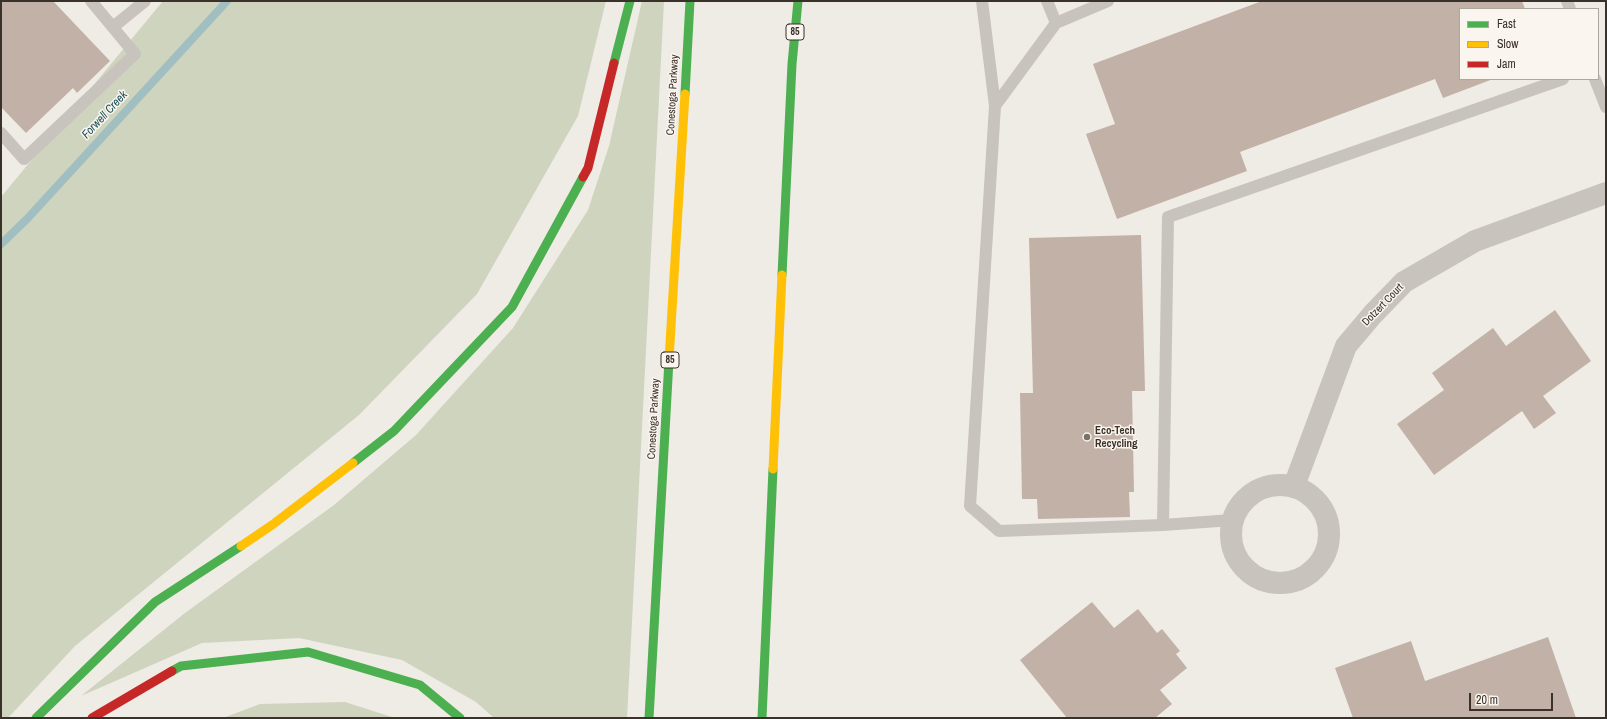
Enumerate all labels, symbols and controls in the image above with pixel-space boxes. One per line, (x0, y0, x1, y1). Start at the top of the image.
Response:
legend (1459, 8, 1599, 80)
text: Fast (1497, 16, 1516, 32)
road number: 85 (786, 24, 804, 40)
text: Slow (1497, 36, 1518, 52)
street label: Conestoga Parkway (664, 54, 682, 136)
text: Jam (1497, 56, 1516, 72)
water label: Forwell Creek (79, 88, 131, 142)
street label: Dotzert Court (1360, 281, 1406, 329)
road number: 85 (661, 352, 679, 368)
street label: Conestoga Parkway (645, 378, 663, 460)
place label: Eco-Tech Recycling (1095, 424, 1138, 450)
marker: Eco-Tech Recycling (1082, 432, 1092, 442)
scale bar (1471, 685, 1555, 711)
text: 20 m (1476, 692, 1498, 708)

